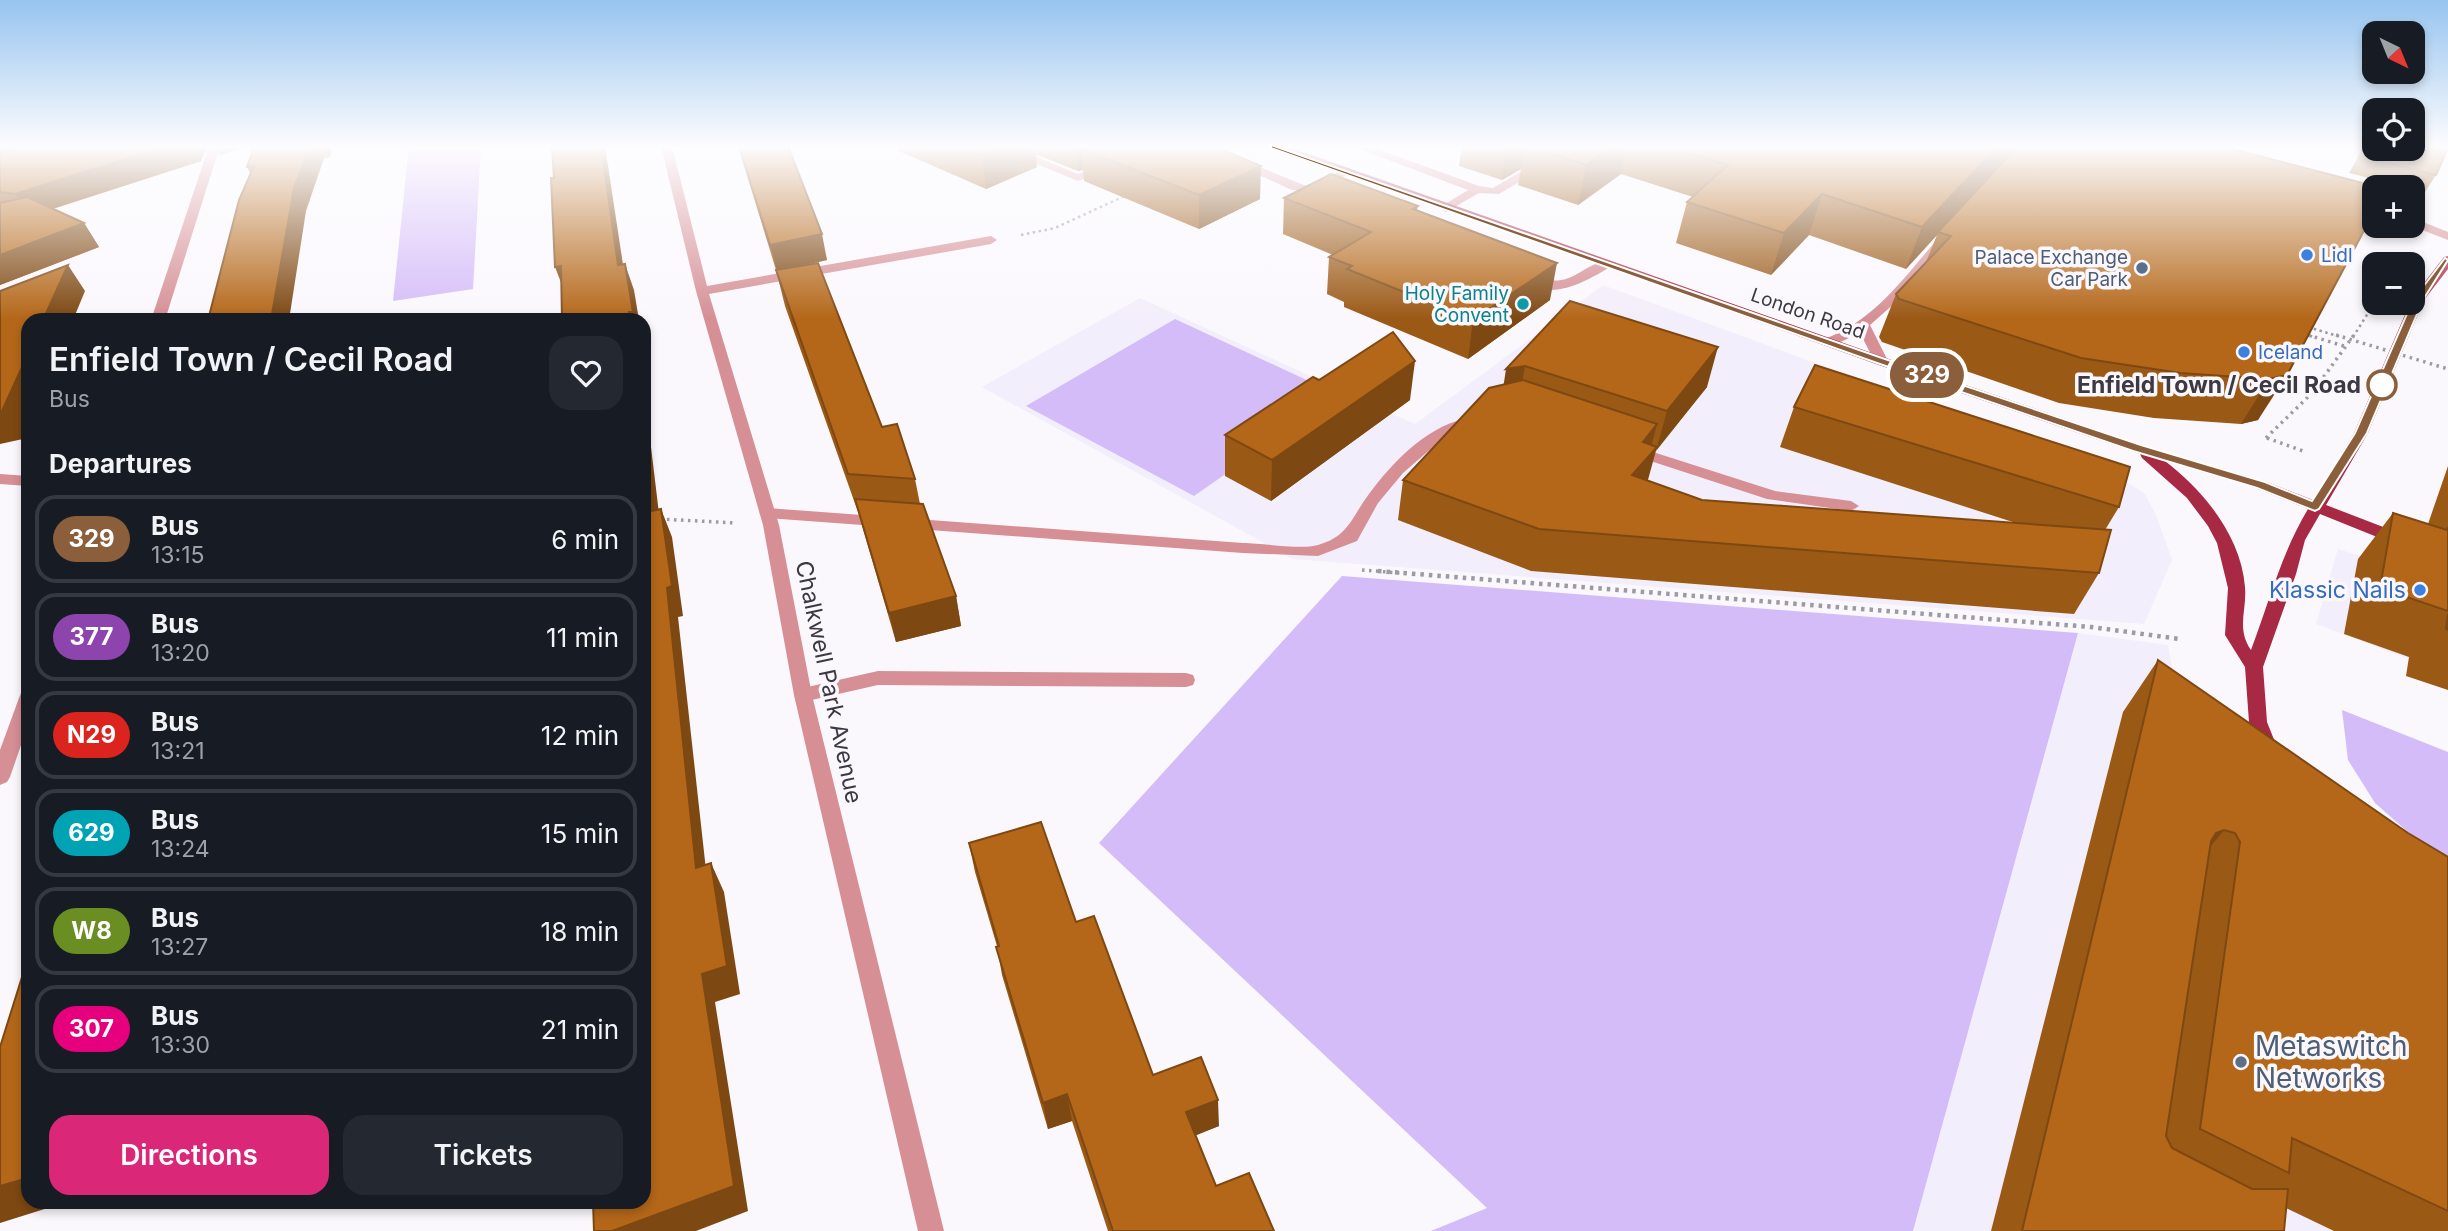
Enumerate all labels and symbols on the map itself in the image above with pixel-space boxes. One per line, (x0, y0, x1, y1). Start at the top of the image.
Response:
north arrow (2362, 21, 2426, 84)
place label: Lidl (2321, 244, 2353, 267)
place label: Palace Exchange Car Park (1975, 246, 2129, 291)
marker: Lidl (2299, 247, 2315, 263)
marker: Palace Exchange Car Park (2134, 260, 2150, 276)
place label: Holy Family Convent (1405, 282, 1509, 327)
street label: London Road (1748, 283, 1868, 344)
marker: Holy Family Convent (1515, 296, 1531, 312)
place label: Iceland (2258, 341, 2323, 364)
marker: Iceland (2236, 344, 2252, 360)
line badge: 329 (1887, 352, 1967, 398)
marker: Enfield Town / Cecil Road (2367, 370, 2397, 400)
place label: Enfield Town / Cecil Road (2077, 371, 2361, 399)
street label: Chalkwell Park Avenue (790, 558, 868, 806)
place label: Klassic Nails (2269, 576, 2406, 604)
marker: Klassic Nails (2412, 582, 2428, 598)
place label: Metaswitch Networks (2255, 1029, 2408, 1095)
marker: Metaswitch Networks (2233, 1054, 2249, 1070)

